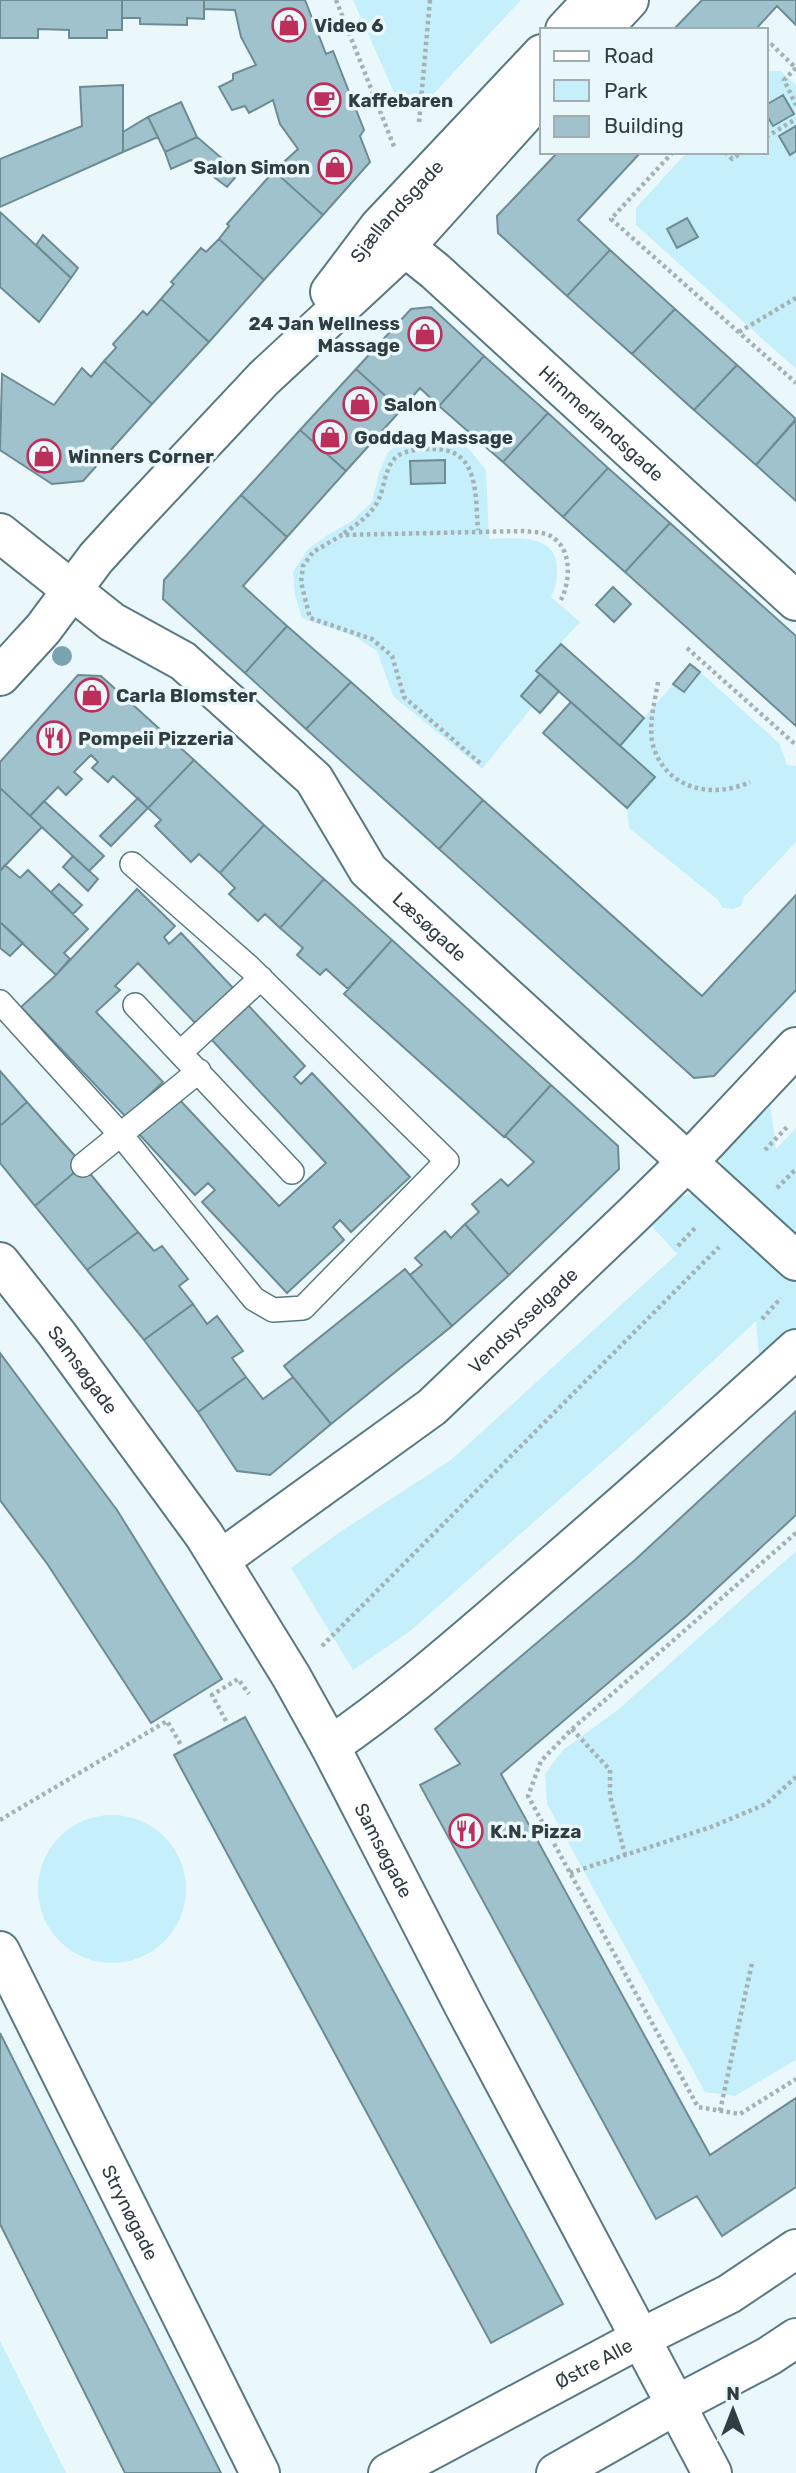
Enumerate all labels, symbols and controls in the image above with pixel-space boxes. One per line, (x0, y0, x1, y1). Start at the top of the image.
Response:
shop icon: Video 6 (270, 6, 308, 44)
place label: Video 6 (314, 14, 384, 37)
legend (540, 28, 768, 154)
text: Road (604, 43, 654, 68)
text: Park (604, 78, 648, 103)
cafe icon: Kaffebaren (305, 81, 343, 119)
place label: Kaffebaren (348, 89, 453, 112)
text: Building (604, 113, 684, 138)
shop icon: Salon Simon (316, 148, 354, 186)
street label: Sjællandsgade (345, 155, 448, 267)
place label: Salon Simon (194, 156, 310, 179)
place label: 24 Jan Wellness Massage (249, 312, 400, 357)
shop icon: 24 Jan Wellness Massage (406, 315, 444, 353)
street label: Himmerlandsgade (534, 360, 669, 486)
shop icon: Salon (341, 385, 379, 423)
place label: Salon (384, 393, 437, 416)
shop icon: Goddag Massage (311, 418, 349, 456)
place label: Goddag Massage (354, 426, 513, 449)
shop icon: Winners Corner (25, 437, 63, 475)
place label: Winners Corner (68, 445, 214, 468)
shop icon: Carla Blomster (73, 676, 111, 714)
place label: Carla Blomster (116, 684, 257, 707)
restaurant icon: Pompeii Pizzeria (35, 719, 73, 757)
place label: Pompeii Pizzeria (78, 727, 234, 750)
street label: Læsøgade (388, 887, 472, 966)
street label: Vendsysselgade (463, 1263, 582, 1378)
street label: Samsøgade (43, 1321, 123, 1418)
street label: Samsøgade (350, 1799, 418, 1902)
restaurant icon: K.N. Pizza (447, 1812, 485, 1850)
place label: K.N. Pizza (490, 1820, 581, 1843)
street label: Strynøgade (97, 2161, 163, 2264)
street label: Østre Alle (551, 2333, 636, 2393)
north arrow (698, 2375, 768, 2445)
text: N (726, 2382, 740, 2405)

